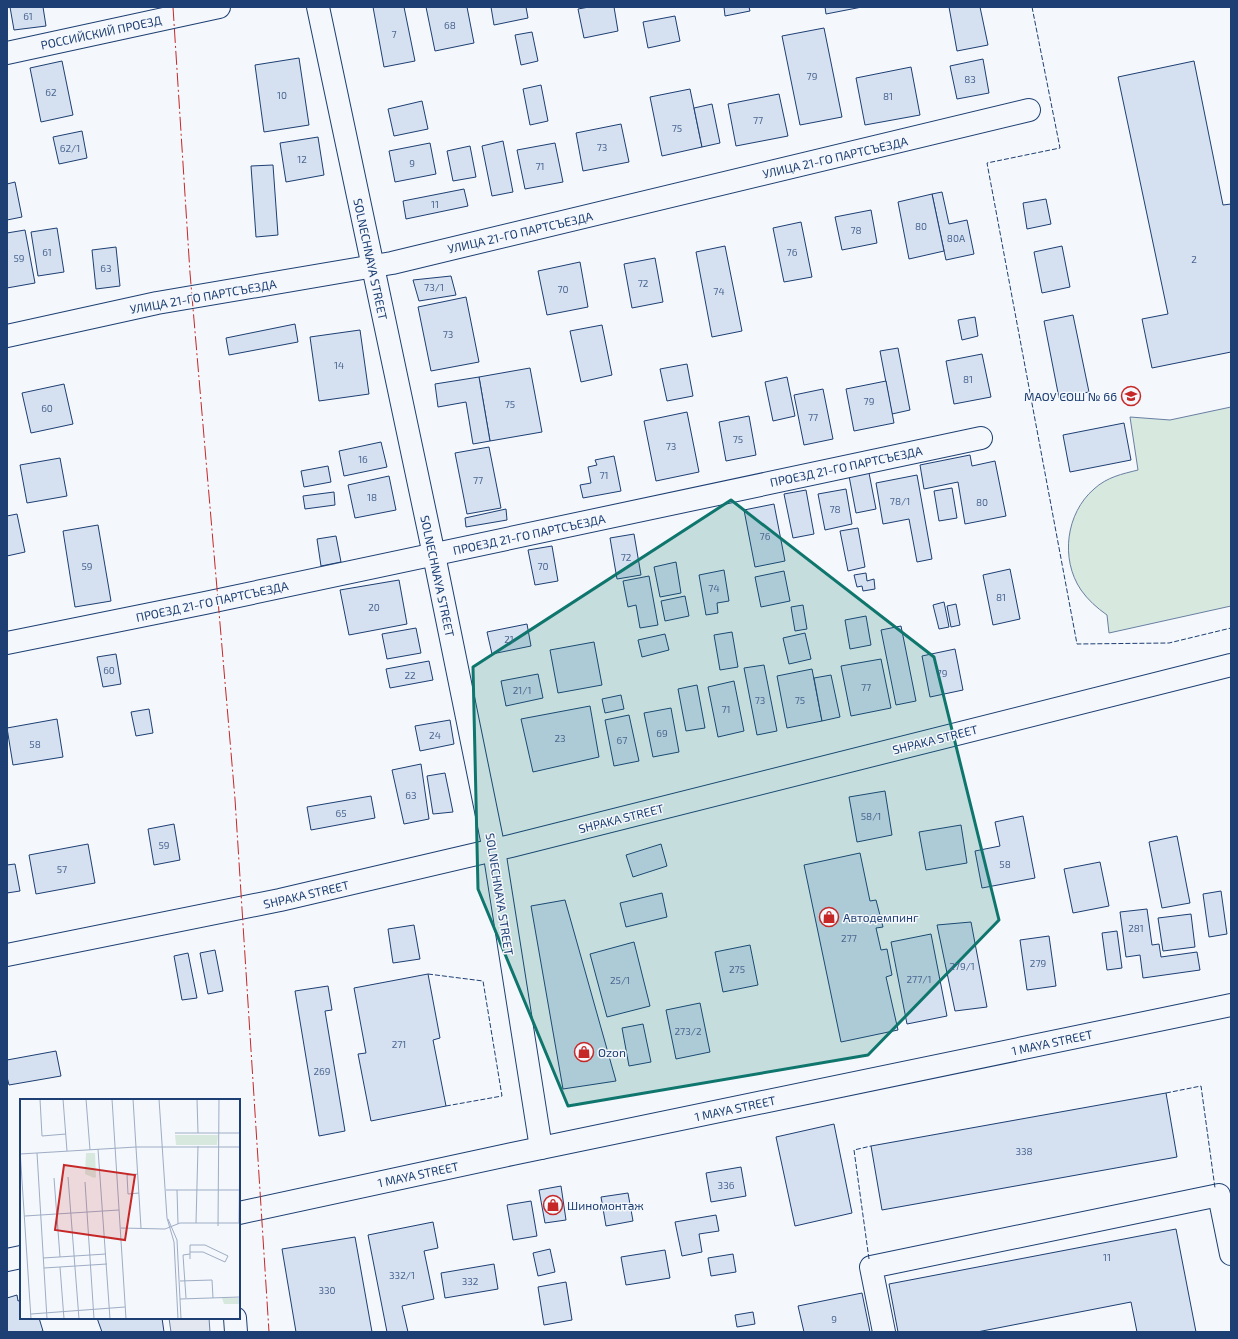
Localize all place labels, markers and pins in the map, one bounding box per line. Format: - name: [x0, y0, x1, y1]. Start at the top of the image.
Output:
- school or university icon: МАОУ СОШ № 66: [1120, 385, 1142, 407]
- place label: МАОУ СОШ № 66: [1024, 389, 1117, 403]
- shop icon: Автодемпинг: [818, 906, 840, 928]
- place label: Автодемпинг: [843, 910, 919, 924]
- shop icon: Ozon: [573, 1041, 595, 1063]
- place label: Ozon: [598, 1045, 626, 1059]
- shop icon: Шиномонтаж: [542, 1194, 564, 1216]
- place label: Шиномонтаж: [567, 1198, 644, 1212]

